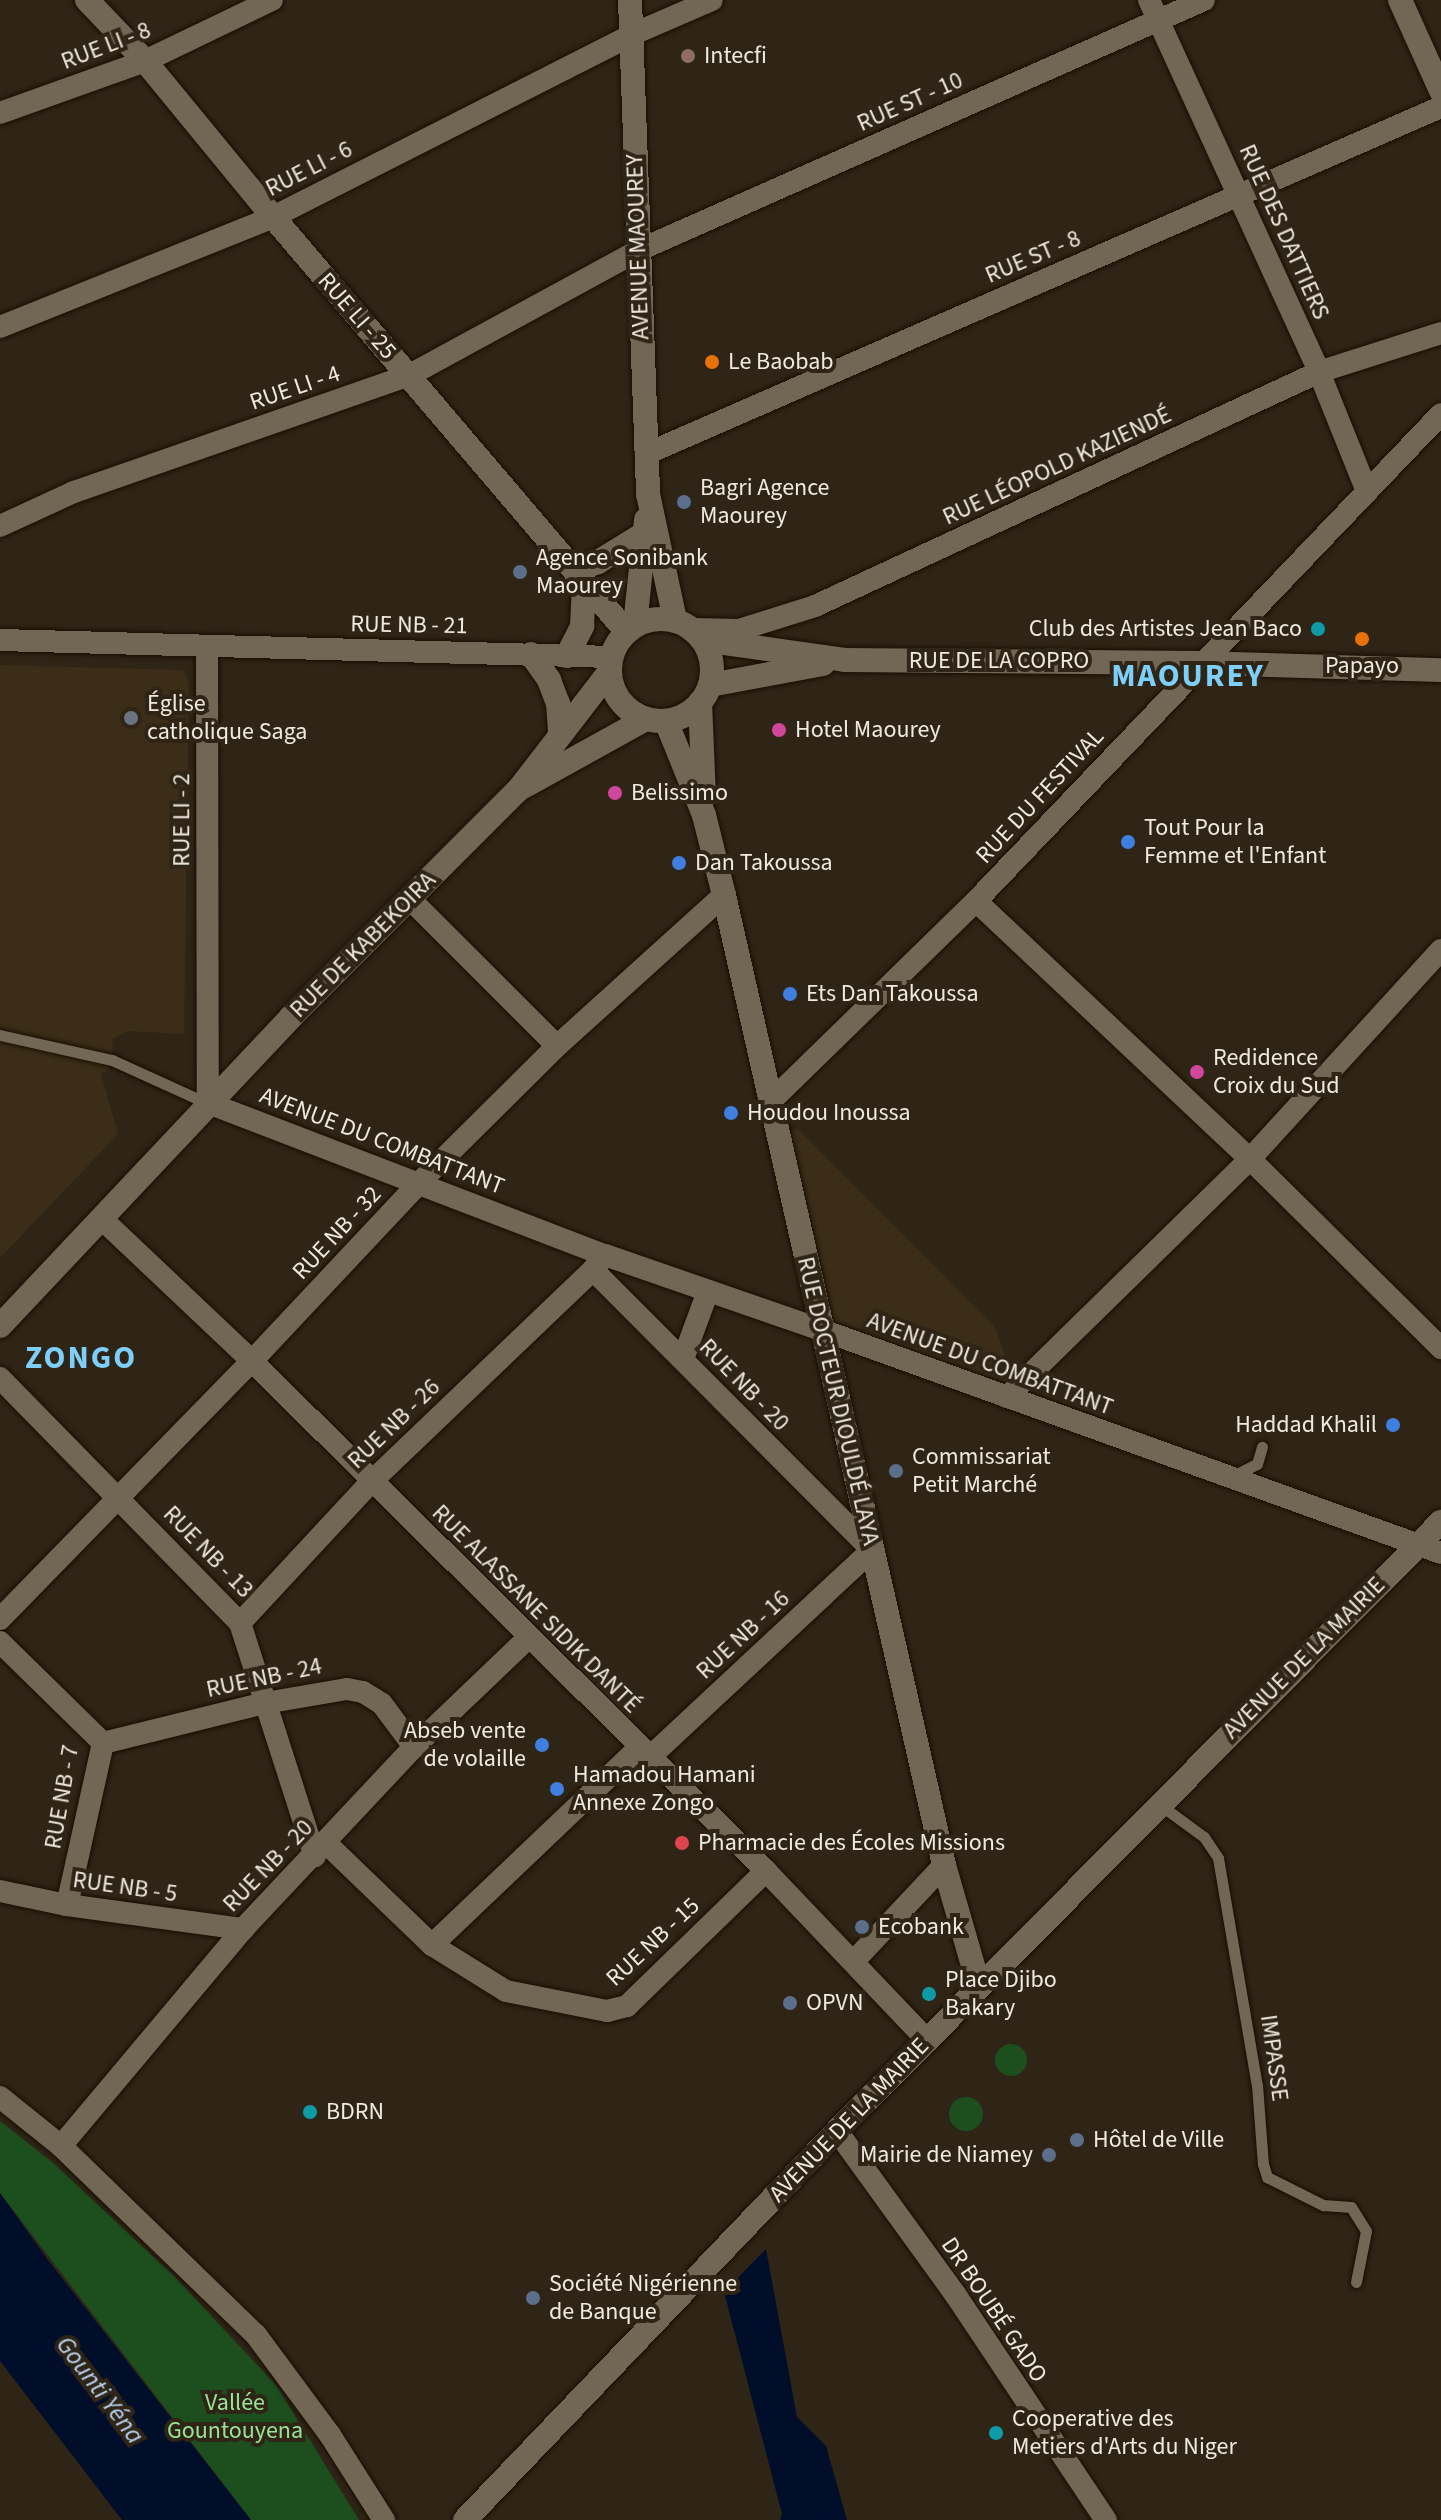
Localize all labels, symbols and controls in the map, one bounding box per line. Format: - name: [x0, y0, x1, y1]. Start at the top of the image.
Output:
- street label: RUE LI - 8: [57, 16, 155, 76]
- place label: Intecfi: [704, 42, 767, 70]
- marker: Intecfi: [679, 47, 697, 65]
- street label: RUE ST - 10: [853, 66, 967, 138]
- street label: RUE LI - 6: [261, 135, 357, 203]
- street label: RUE DES DATTIERS: [1232, 140, 1336, 324]
- street label: AVENUE MAOUREY: [620, 154, 656, 340]
- street label: RUE ST - 8: [981, 224, 1085, 290]
- street label: RUE LI - 25: [312, 267, 402, 365]
- place label: Le Baobab: [728, 348, 834, 376]
- marker: Le Baobab: [703, 353, 721, 371]
- street label: RUE LI - 4: [246, 359, 344, 417]
- street label: RUE LÉOPOLD KAZIENDÉ: [938, 400, 1176, 532]
- place label: Bagri Agence Maourey: [700, 474, 830, 530]
- marker: Bagri Agence Maourey: [675, 493, 693, 511]
- place label: Agence Sonibank Maourey: [536, 544, 708, 600]
- marker: Agence Sonibank Maourey: [511, 563, 529, 581]
- street label: RUE NB - 21: [350, 610, 468, 640]
- place label: Club des Artistes Jean Baco: [1029, 615, 1302, 643]
- marker: Club des Artistes Jean Baco: [1309, 620, 1327, 638]
- marker: Papayo: [1353, 630, 1371, 648]
- street label: RUE DE LA COPRO: [909, 647, 1089, 675]
- place label: Papayo: [1325, 652, 1399, 680]
- district label: MAOUREY: [1111, 657, 1265, 695]
- place label: Église catholique Saga: [147, 690, 307, 746]
- marker: Église catholique Saga: [122, 709, 140, 727]
- place label: Hotel Maourey: [795, 716, 941, 744]
- marker: Hotel Maourey: [770, 721, 788, 739]
- street label: RUE DU FESTIVAL: [970, 722, 1110, 870]
- street label: RUE LI - 2: [168, 773, 196, 867]
- place label: Belissimo: [631, 779, 728, 807]
- marker: Belissimo: [606, 784, 624, 802]
- place label: Tout Pour la Femme et l'Enfant: [1144, 814, 1326, 870]
- marker: Tout Pour la Femme et l'Enfant: [1119, 833, 1137, 851]
- place label: Dan Takoussa: [695, 849, 833, 877]
- marker: Dan Takoussa: [670, 854, 688, 872]
- street label: RUE DE KABEKOIRA: [284, 866, 442, 1024]
- place label: Ets Dan Takoussa: [806, 980, 979, 1008]
- marker: Ets Dan Takoussa: [781, 985, 799, 1003]
- place label: Redidence Croix du Sud: [1213, 1044, 1340, 1100]
- marker: Redidence Croix du Sud: [1188, 1063, 1206, 1081]
- street label: AVENUE DU COMBATTANT: [256, 1081, 508, 1201]
- place label: Houdou Inoussa: [747, 1099, 911, 1127]
- marker: Houdou Inoussa: [722, 1104, 740, 1122]
- street label: RUE NB - 32: [287, 1180, 387, 1286]
- street label: RUE DOCTEUR DIOULDÉ LAYA: [791, 1254, 885, 1548]
- street label: AVENUE DU COMBATTANT: [863, 1306, 1117, 1422]
- street label: RUE NB - 20: [693, 1333, 795, 1437]
- district label: ZONGO: [25, 1339, 137, 1377]
- street label: RUE NB - 26: [342, 1373, 446, 1475]
- place label: Haddad Khalil: [1235, 1411, 1377, 1439]
- marker: Haddad Khalil: [1384, 1416, 1402, 1434]
- place label: Commissariat Petit Marché: [912, 1443, 1051, 1499]
- marker: Commissariat Petit Marché: [887, 1462, 905, 1480]
- street label: RUE ALASSANE SIDIK DANTÉ: [426, 1499, 646, 1719]
- street label: RUE NB - 13: [157, 1500, 259, 1604]
- street label: AVENUE DE LA MAIRIE: [1217, 1571, 1391, 1745]
- street label: RUE NB - 16: [690, 1585, 796, 1685]
- street label: RUE NB - 24: [204, 1652, 324, 1704]
- place label: Abseb vente de volaille: [404, 1717, 526, 1773]
- marker: Abseb vente de volaille: [533, 1736, 551, 1754]
- street label: RUE NB - 7: [39, 1743, 85, 1851]
- place label: Hamadou Hamani Annexe Zongo: [573, 1761, 756, 1817]
- marker: Hamadou Hamani Annexe Zongo: [548, 1780, 566, 1798]
- street label: RUE NB - 20: [217, 1814, 319, 1918]
- place label: Pharmacie des Écoles Missions: [698, 1829, 1005, 1857]
- marker: Pharmacie des Écoles Missions: [673, 1834, 691, 1852]
- street label: RUE NB - 5: [71, 1865, 179, 1909]
- street label: RUE NB - 15: [600, 1892, 706, 1992]
- place label: Ecobank: [878, 1913, 964, 1941]
- marker: Ecobank: [853, 1918, 871, 1936]
- place label: Place Djibo Bakary: [945, 1966, 1057, 2022]
- marker: Place Djibo Bakary: [920, 1985, 938, 2003]
- place label: OPVN: [806, 1989, 863, 2017]
- marker: OPVN: [781, 1994, 799, 2012]
- street label: IMPASSE: [1254, 2013, 1294, 2103]
- street label: AVENUE DE LA MAIRIE: [763, 2032, 935, 2208]
- place label: BDRN: [326, 2098, 384, 2126]
- marker: BDRN: [301, 2103, 319, 2121]
- place label: Hôtel de Ville: [1093, 2126, 1224, 2154]
- marker: Hôtel de Ville: [1068, 2131, 1086, 2149]
- place label: Mairie de Niamey: [860, 2141, 1033, 2169]
- marker: Mairie de Niamey: [1040, 2146, 1058, 2164]
- street label: DR BOUBÉ GADO: [935, 2232, 1053, 2388]
- place label: Société Nigérienne de Banque: [549, 2270, 737, 2326]
- marker: Société Nigérienne de Banque: [524, 2289, 542, 2307]
- water label: Gounti Yéna: [49, 2330, 151, 2450]
- park label: Vallée Gountouyena: [167, 2389, 303, 2445]
- place label: Cooperative des Metiers d'Arts du Niger: [1012, 2405, 1237, 2461]
- marker: Cooperative des Metiers d'Arts du Niger: [987, 2424, 1005, 2442]

